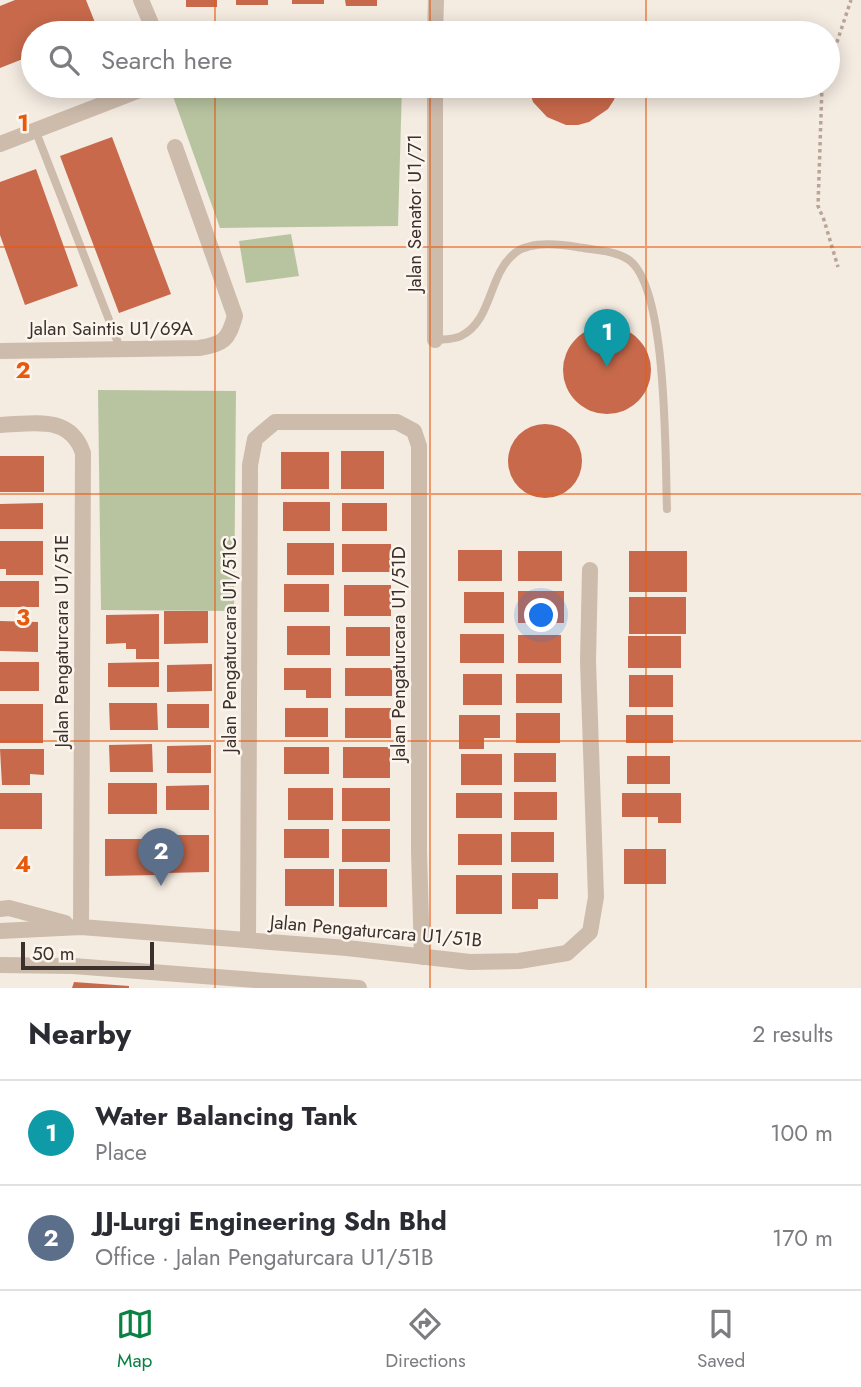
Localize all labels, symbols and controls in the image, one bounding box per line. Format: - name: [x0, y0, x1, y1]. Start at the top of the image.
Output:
- search box: [21, 21, 840, 98]
- icon: search: [45, 41, 83, 79]
- text: Search here: [101, 41, 233, 79]
- text: 1: [17, 106, 29, 140]
- street label: Jalan Senator U1/71: [401, 134, 428, 295]
- pin: 1: [584, 309, 630, 367]
- street label: Jalan Saintis U1/69A: [26, 315, 193, 342]
- text: 2: [15, 353, 31, 387]
- street label: Jalan Pengaturcara U1/51E: [48, 535, 75, 750]
- street label: Jalan Pengaturcara U1/51C: [216, 537, 243, 756]
- street label: Jalan Pengaturcara U1/51D: [385, 546, 412, 765]
- your location: [524, 598, 558, 632]
- text: 3: [16, 600, 30, 634]
- pin: 2: [138, 828, 184, 886]
- text: 4: [15, 847, 31, 881]
- street label: Jalan Pengaturcara U1/51B: [266, 908, 483, 954]
- scale bar: [21, 939, 154, 971]
- text: 50 m: [32, 940, 75, 967]
- text: Nearby: [28, 1012, 131, 1055]
- text: 2 results: [752, 1017, 833, 1051]
- text: Water Balancing Tank: [95, 1097, 358, 1135]
- text: 1: [45, 1116, 57, 1150]
- text: 100 m: [770, 1116, 833, 1150]
- text: Place: [95, 1135, 147, 1169]
- text: JJ-Lurgi Engineering Sdn Bhd: [95, 1202, 447, 1240]
- text: 2: [43, 1221, 59, 1255]
- text: 170 m: [772, 1221, 833, 1255]
- text: Office · Jalan Pengaturcara U1/51B: [95, 1240, 434, 1274]
- tab: Map: [116, 1305, 154, 1374]
- tab: Directions: [385, 1305, 466, 1374]
- tab: Saved: [697, 1305, 745, 1374]

